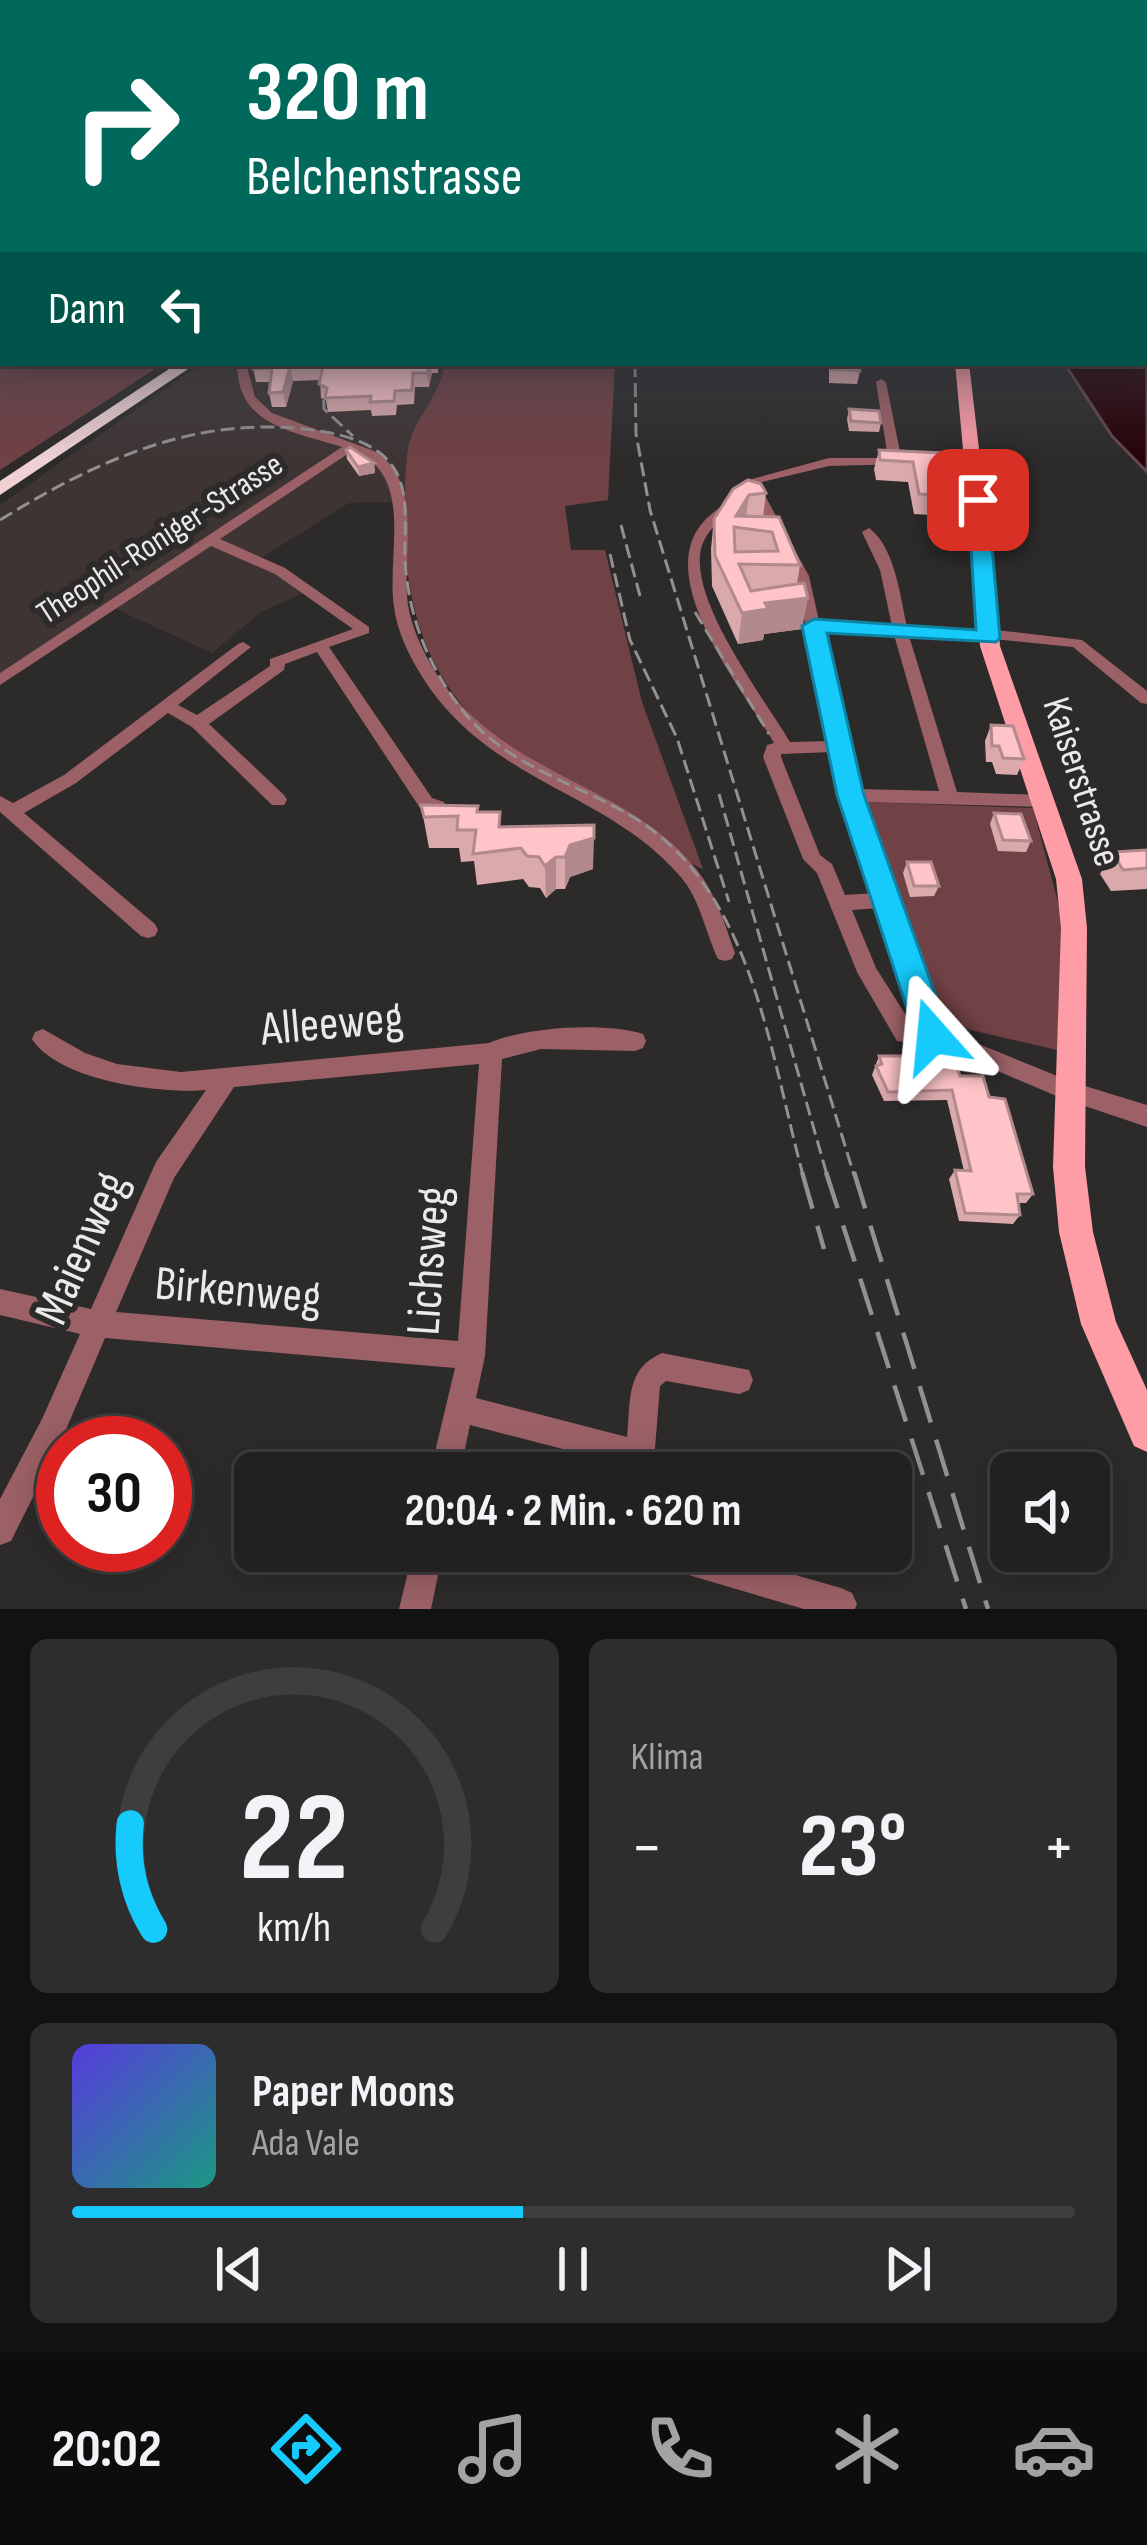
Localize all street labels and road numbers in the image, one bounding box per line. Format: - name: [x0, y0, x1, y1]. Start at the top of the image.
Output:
- street label: Theophil-Roniger-Strasse: [30, 445, 290, 633]
- street label: Kaiserstrasse: [1032, 692, 1130, 872]
- street label: Alleeweg: [257, 989, 406, 1059]
- street label: Maienweg: [23, 1163, 141, 1333]
- street label: Lichsweg: [395, 1185, 463, 1337]
- street label: Birkenweg: [152, 1255, 324, 1327]

